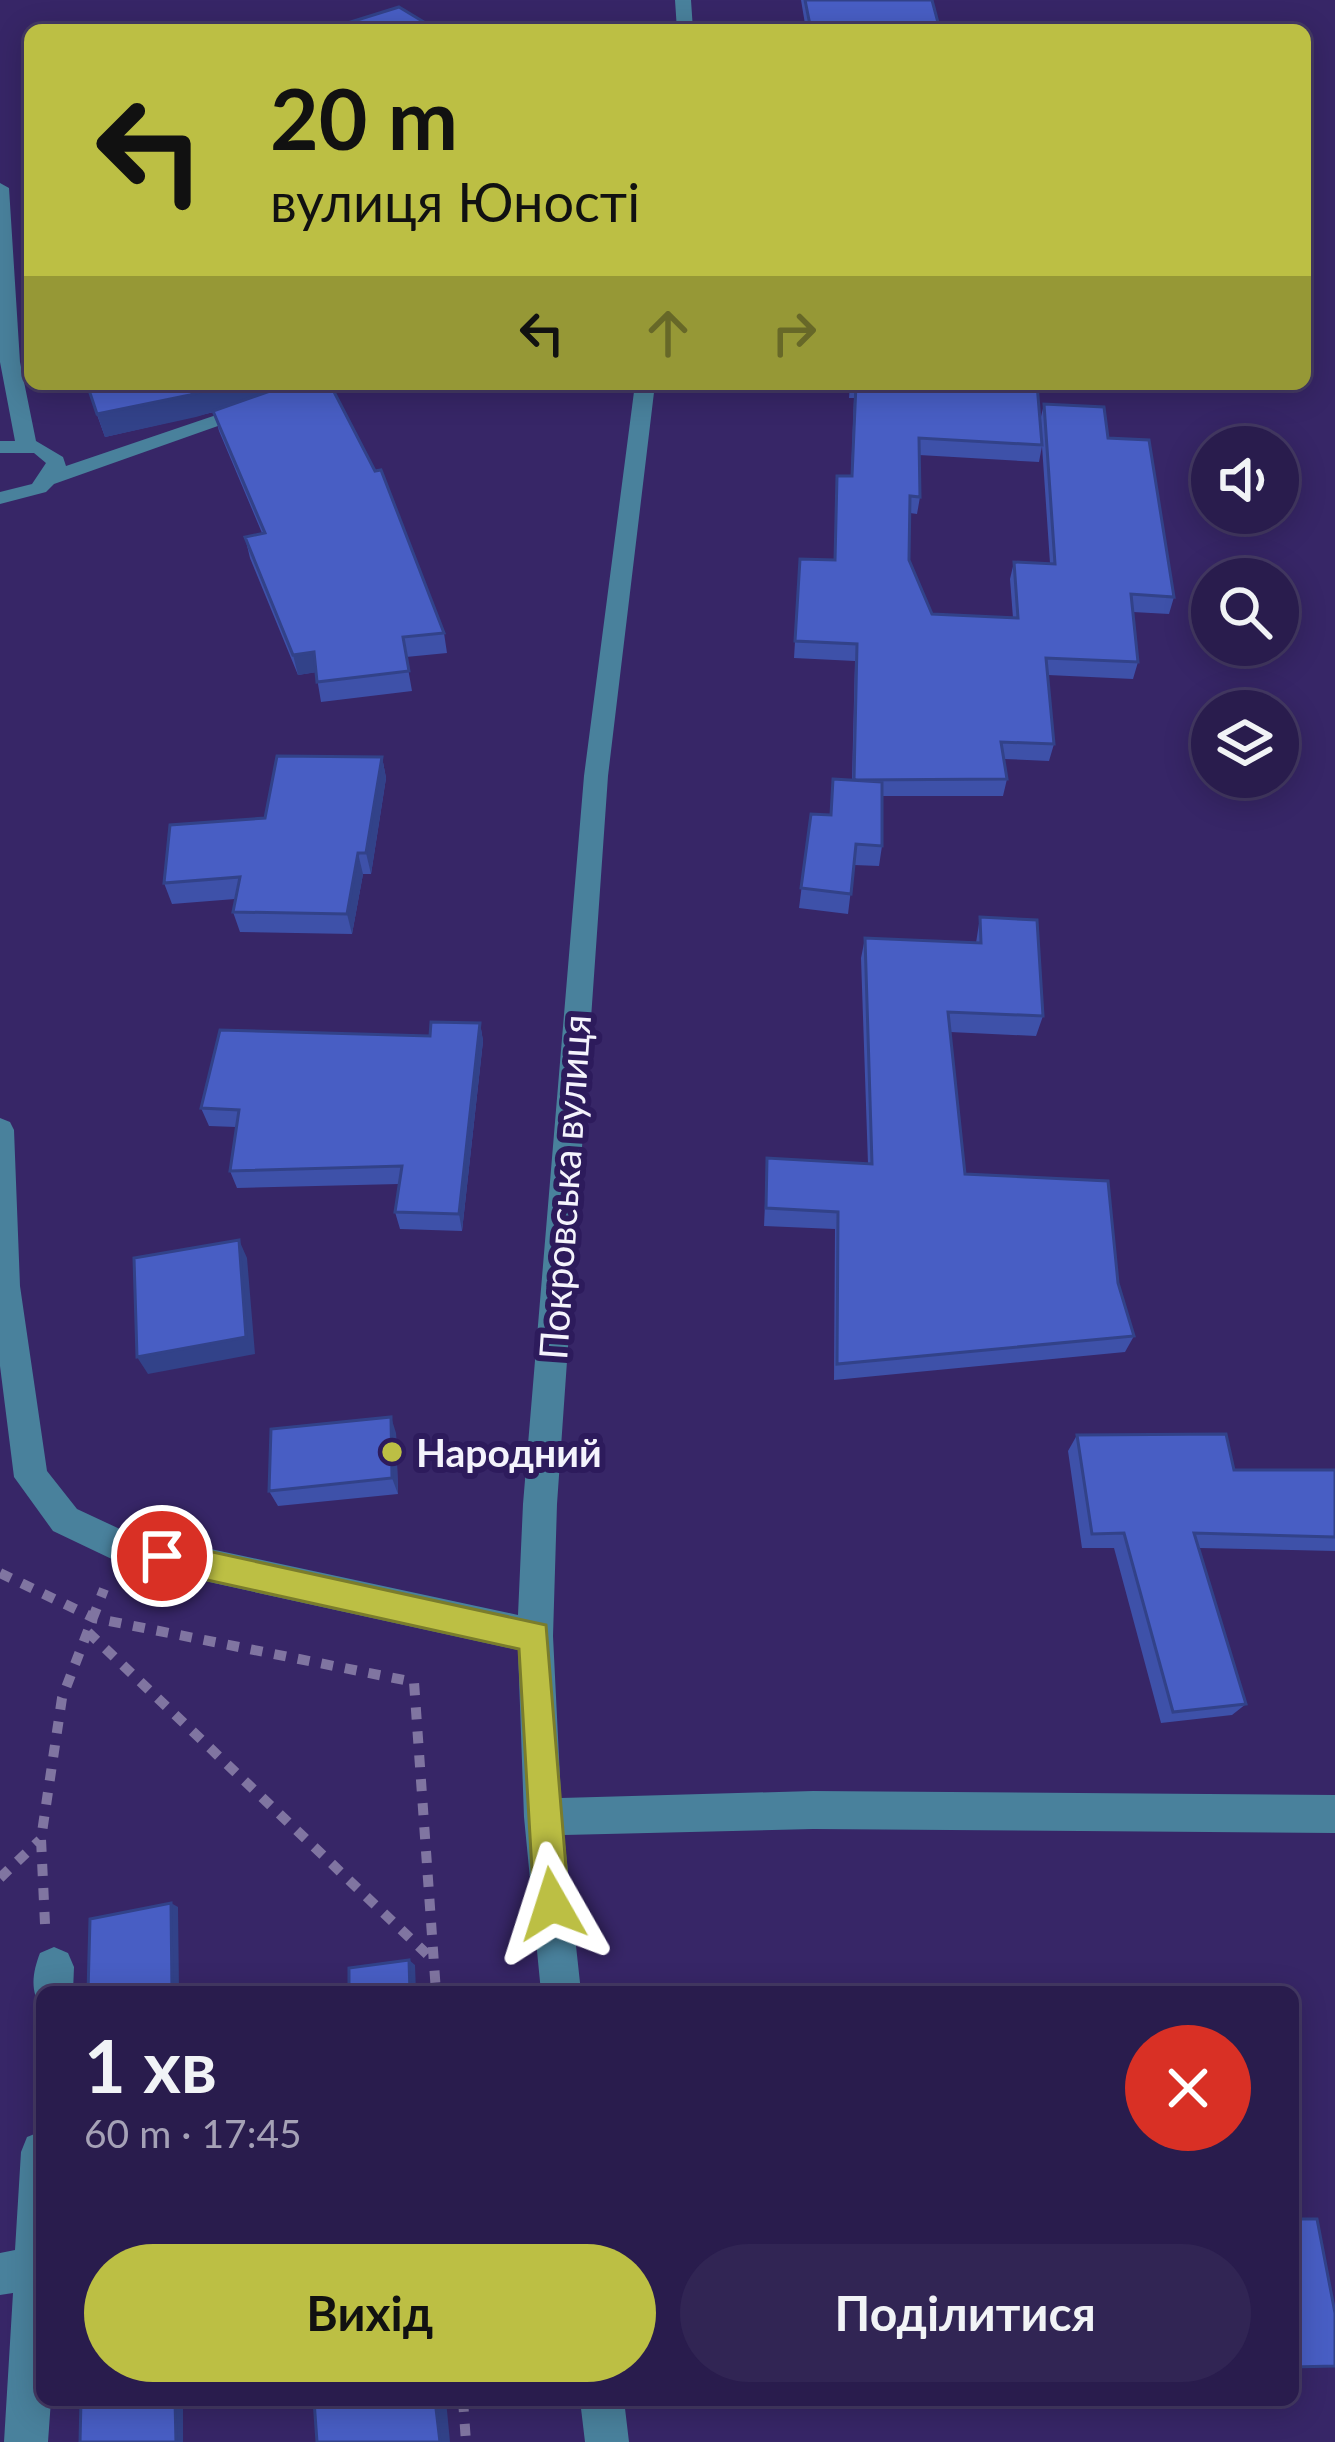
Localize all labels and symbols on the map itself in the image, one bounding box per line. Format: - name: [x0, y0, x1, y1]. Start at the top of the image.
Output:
- street label: Покровська вулиця: [529, 1013, 599, 1361]
- place label: Народний: [416, 1429, 602, 1475]
- marker: Народний: [379, 1439, 405, 1465]
- pin: [111, 1505, 213, 1607]
- position arrow: [489, 1841, 615, 1967]

